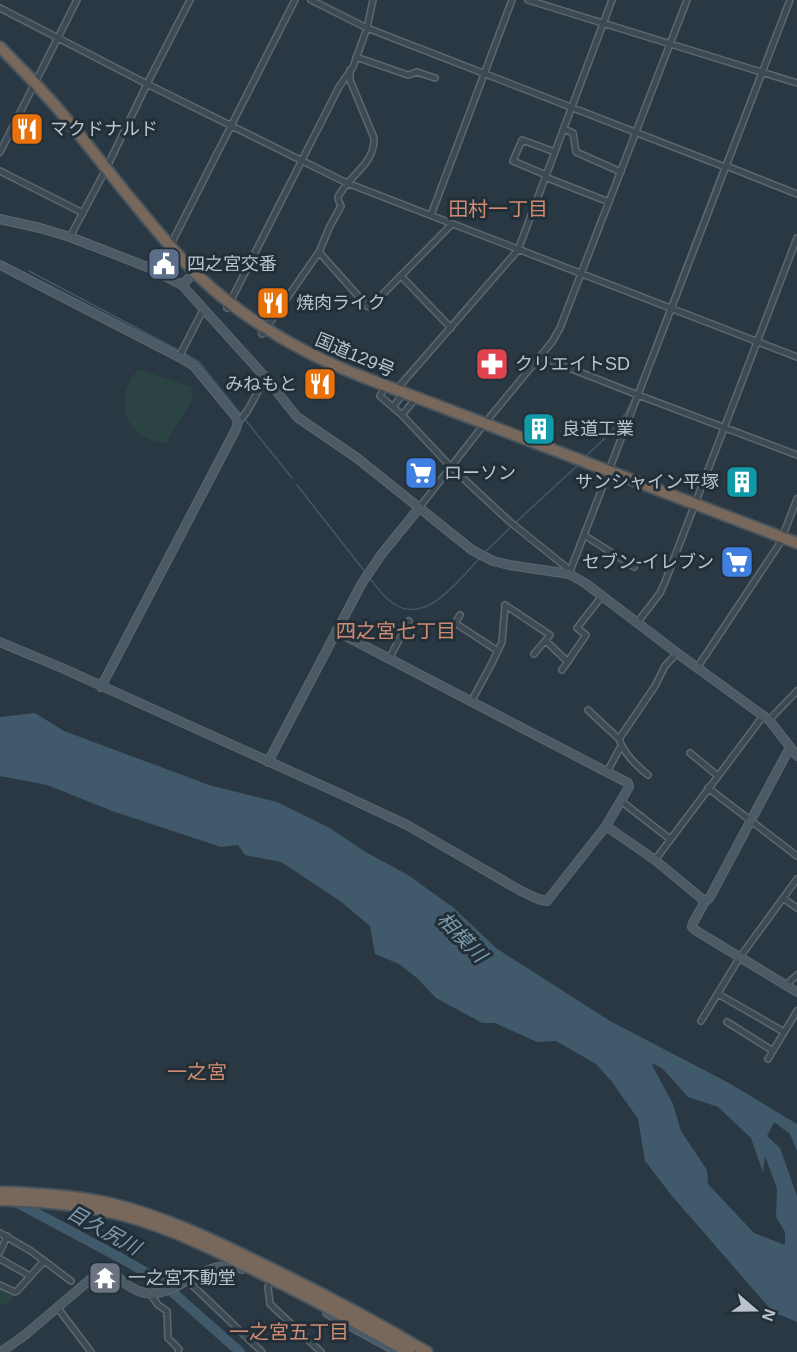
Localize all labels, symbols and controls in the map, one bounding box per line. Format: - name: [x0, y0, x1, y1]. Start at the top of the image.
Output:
- restaurant icon: マクドナルド: [9, 111, 45, 147]
- place label: マクドナルド: [50, 119, 158, 139]
- district label: 田村一丁目: [448, 198, 548, 220]
- public building icon: 四之宮交番: [146, 246, 182, 282]
- place label: 四之宮交番: [187, 254, 277, 274]
- restaurant icon: 焼肉ライク: [255, 285, 291, 321]
- place label: 焼肉ライク: [296, 293, 386, 313]
- street label: 国道129号: [312, 329, 398, 381]
- pharmacy icon: クリエイトSD: [474, 346, 510, 382]
- place label: クリエイトSD: [515, 354, 630, 374]
- restaurant icon: みねもと: [302, 366, 338, 402]
- place label: みねもと: [225, 374, 297, 394]
- building icon: 良道工業: [521, 411, 557, 447]
- place label: 良道工業: [562, 419, 634, 439]
- supermarket icon: ローソン: [403, 455, 439, 491]
- place label: ローソン: [444, 463, 516, 483]
- building icon: サンシャイン平塚: [724, 464, 760, 500]
- place label: サンシャイン平塚: [575, 472, 719, 492]
- supermarket icon: セブン-イレブン: [719, 544, 755, 580]
- place label: セブン-イレブン: [582, 552, 714, 572]
- district label: 四之宮七丁目: [336, 620, 456, 642]
- water label: 相模川: [433, 908, 492, 968]
- district label: 一之宮: [167, 1061, 227, 1083]
- water label: 目久尻川: [64, 1201, 146, 1260]
- temple icon: 一之宮不動堂: [87, 1260, 123, 1296]
- place label: 一之宮不動堂: [128, 1268, 236, 1288]
- north arrow: [725, 1280, 785, 1340]
- text: N: [759, 1307, 779, 1323]
- district label: 一之宮五丁目: [229, 1321, 349, 1343]

